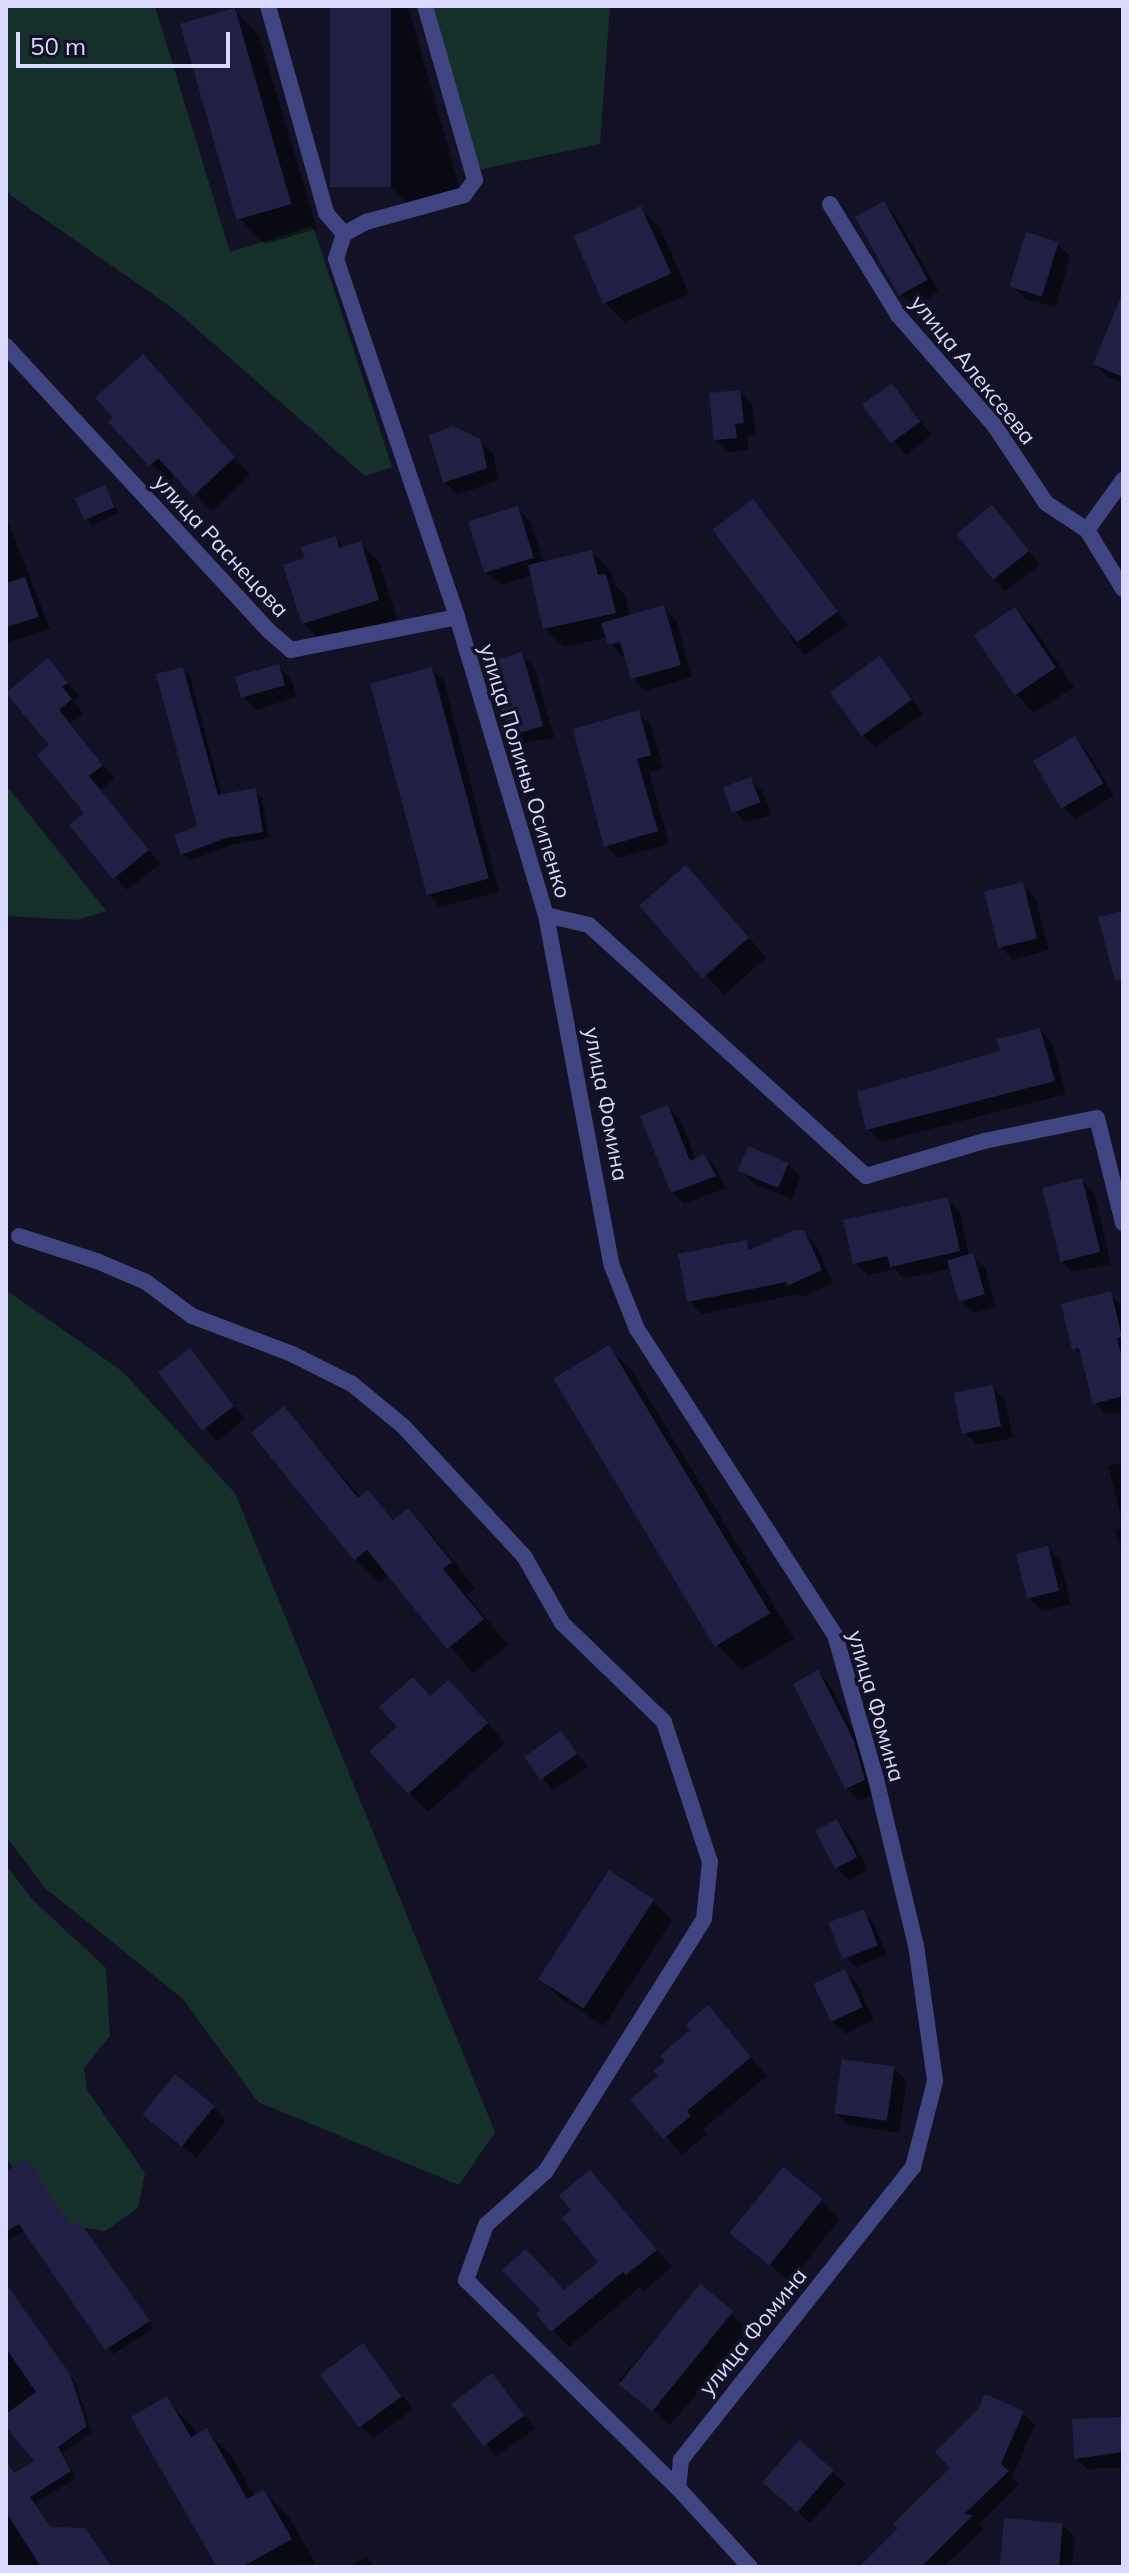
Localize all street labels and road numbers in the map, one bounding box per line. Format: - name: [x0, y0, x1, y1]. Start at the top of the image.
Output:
- street label: улица Алексеева: [905, 290, 1041, 450]
- street label: улица Раснецова: [148, 469, 294, 623]
- street label: улица Полины Осипенко: [474, 641, 576, 901]
- street label: улица Фомина: [578, 1025, 634, 1183]
- street label: улица Фомина: [842, 1627, 910, 1785]
- street label: улица Фомина: [694, 2263, 812, 2401]

